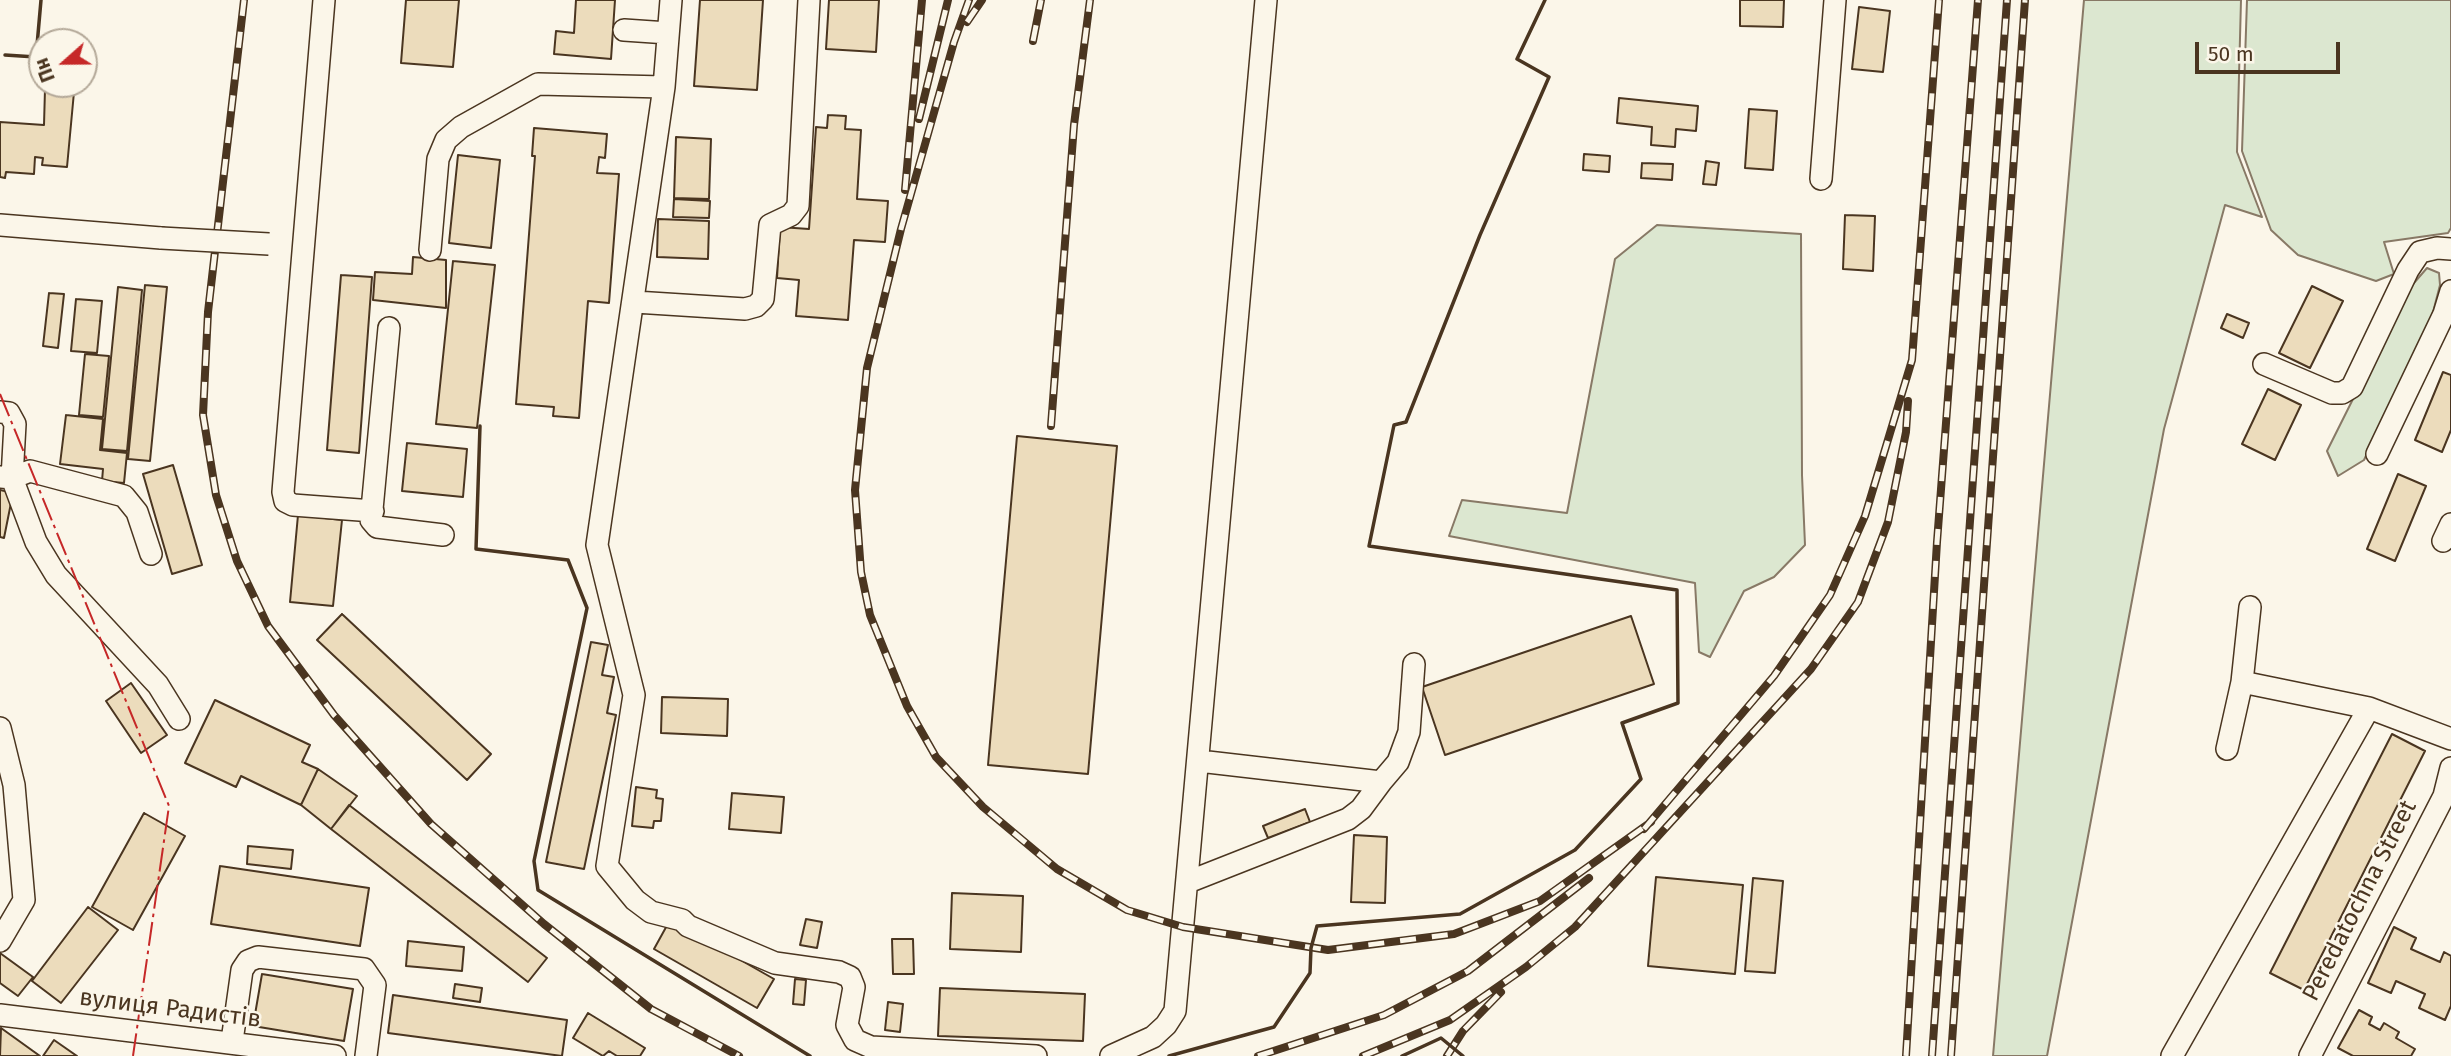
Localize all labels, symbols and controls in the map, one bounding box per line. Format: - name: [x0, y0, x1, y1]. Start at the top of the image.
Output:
- north arrow: [28, 28, 98, 98]
- scale bar: [2199, 28, 2344, 72]
- text: 50 m: [2208, 41, 2254, 67]
- text: Пн: [30, 55, 60, 85]
- street label: Peredatochna Street: [2297, 796, 2423, 1006]
- street label: вулиця Радистів: [78, 984, 262, 1034]

